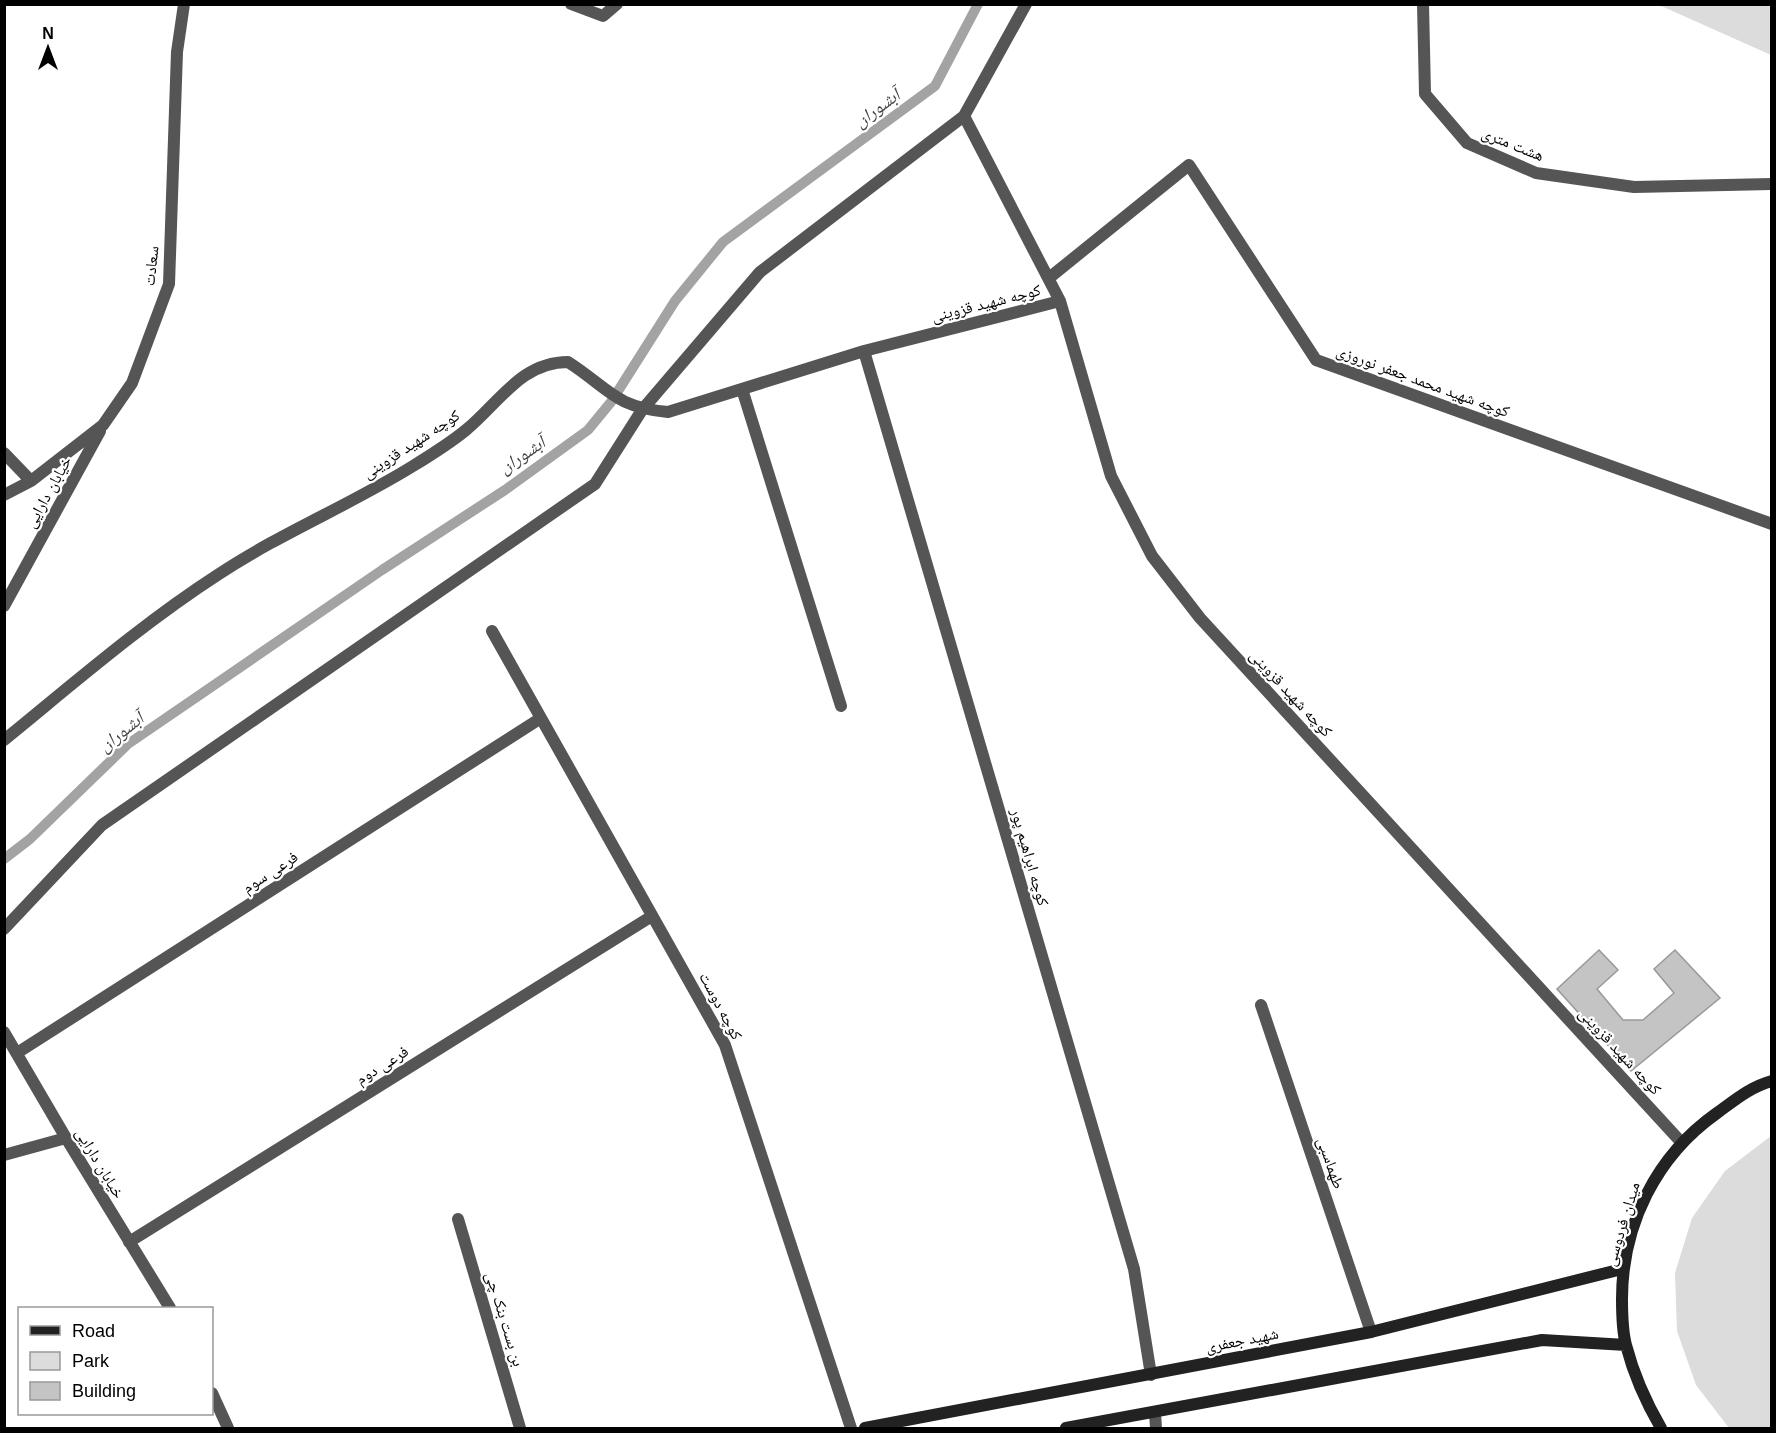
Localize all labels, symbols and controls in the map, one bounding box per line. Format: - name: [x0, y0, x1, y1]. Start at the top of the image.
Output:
- north arrow: [18, 18, 78, 78]
- text: N: [42, 25, 54, 42]
- water label: آبشوران: [850, 82, 908, 132]
- street label: هشت متری: [1479, 124, 1547, 166]
- street label: سعادت: [140, 245, 162, 287]
- street label: کوچه شهید قزوینی: [929, 281, 1043, 327]
- street label: کوچه شهید محمد جعفر نوروزی: [1334, 342, 1512, 422]
- street label: کوچه شهید قزوینی: [359, 406, 464, 483]
- water label: آبشوران: [495, 430, 553, 478]
- street label: خیابان دارایی: [21, 453, 76, 532]
- street label: کوچه شهید قزوینی: [1245, 646, 1336, 741]
- water label: آبشوران: [95, 706, 152, 756]
- street label: کوچه ابراهیم پور: [1006, 805, 1052, 908]
- street label: فرعی سوم: [239, 848, 302, 898]
- street label: کوچه دوست: [695, 969, 746, 1043]
- street label: کوچه شهید قزوینی: [1574, 1004, 1665, 1099]
- street label: فرعی دوم: [353, 1042, 412, 1089]
- street label: خیابان دارایی: [71, 1125, 128, 1202]
- street label: طهماسبی: [1312, 1135, 1348, 1192]
- street label: میدان فردوسی: [1601, 1180, 1645, 1269]
- street label: بن بست بنک چی: [481, 1270, 527, 1369]
- legend: [18, 1307, 213, 1415]
- text: Road: [72, 1321, 115, 1341]
- street label: شهید جعفری: [1204, 1325, 1280, 1357]
- text: Park: [72, 1351, 110, 1371]
- text: Building: [72, 1381, 136, 1401]

